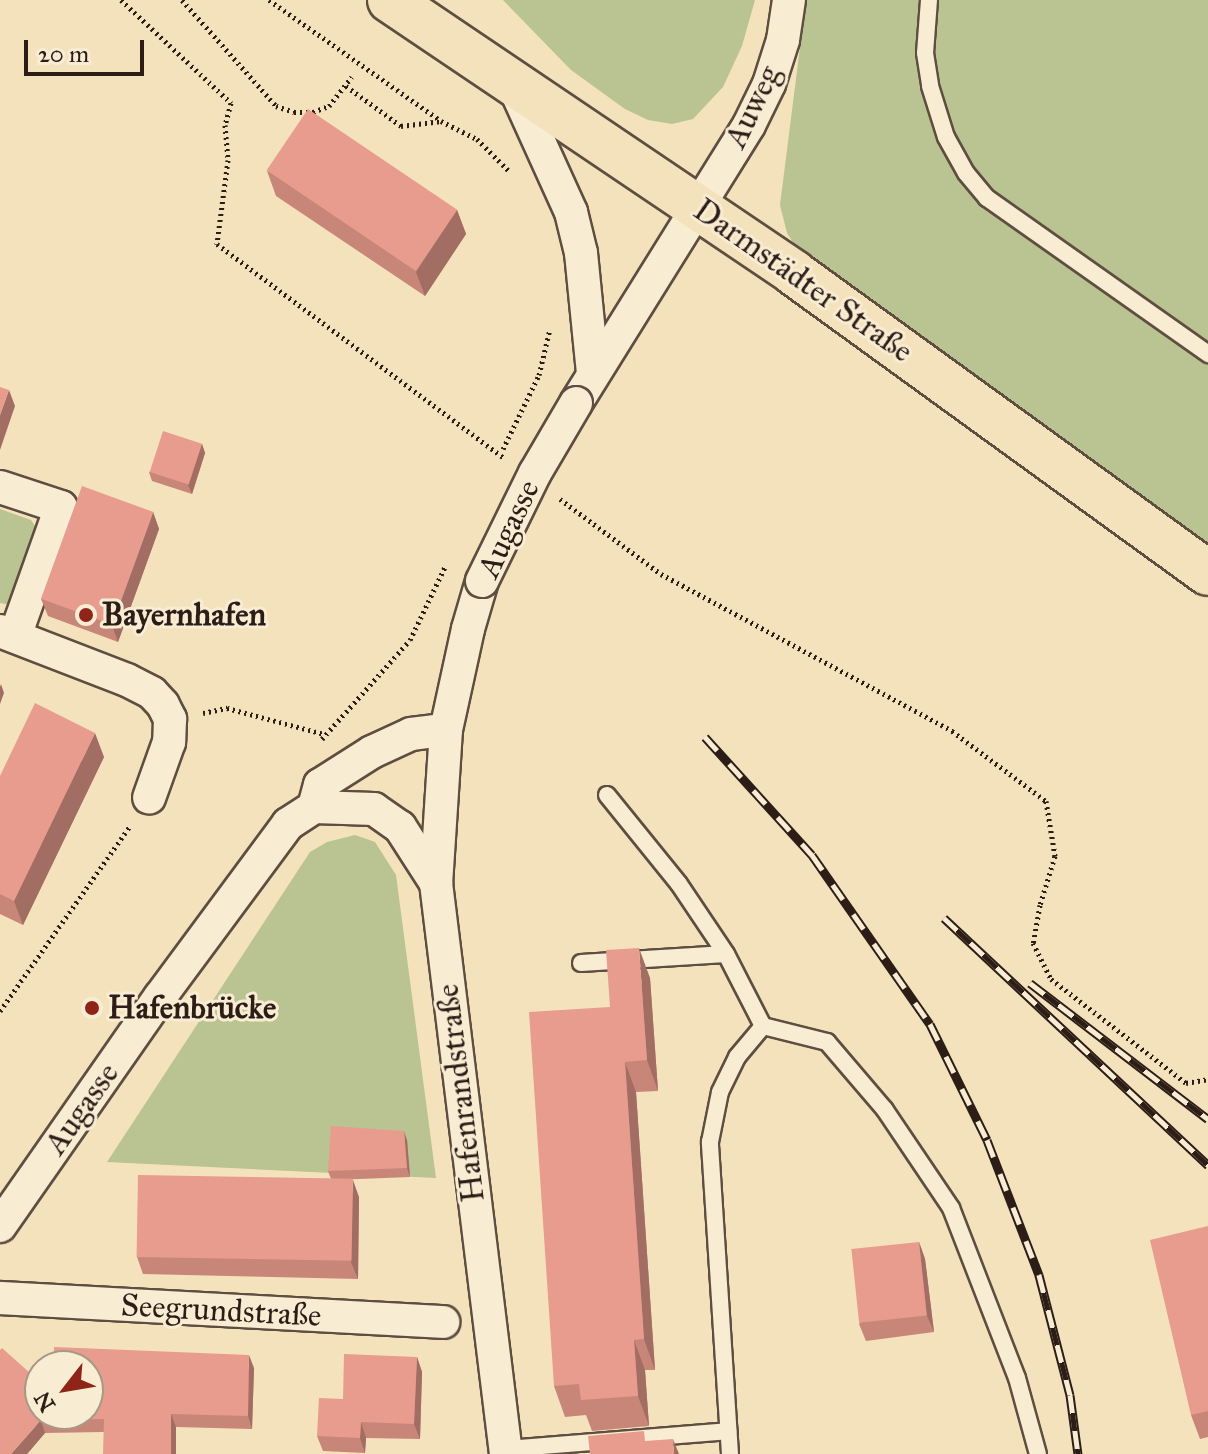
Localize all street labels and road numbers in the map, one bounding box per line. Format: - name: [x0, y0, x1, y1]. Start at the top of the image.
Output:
- street label: Auweg: [717, 59, 789, 155]
- street label: Darmstädter Straße: [686, 191, 920, 371]
- street label: Augasse: [470, 474, 548, 584]
- street label: Hafenrandstraße: [429, 982, 493, 1204]
- street label: Augasse: [37, 1056, 127, 1162]
- street label: Seegrundstraße: [120, 1287, 322, 1335]

